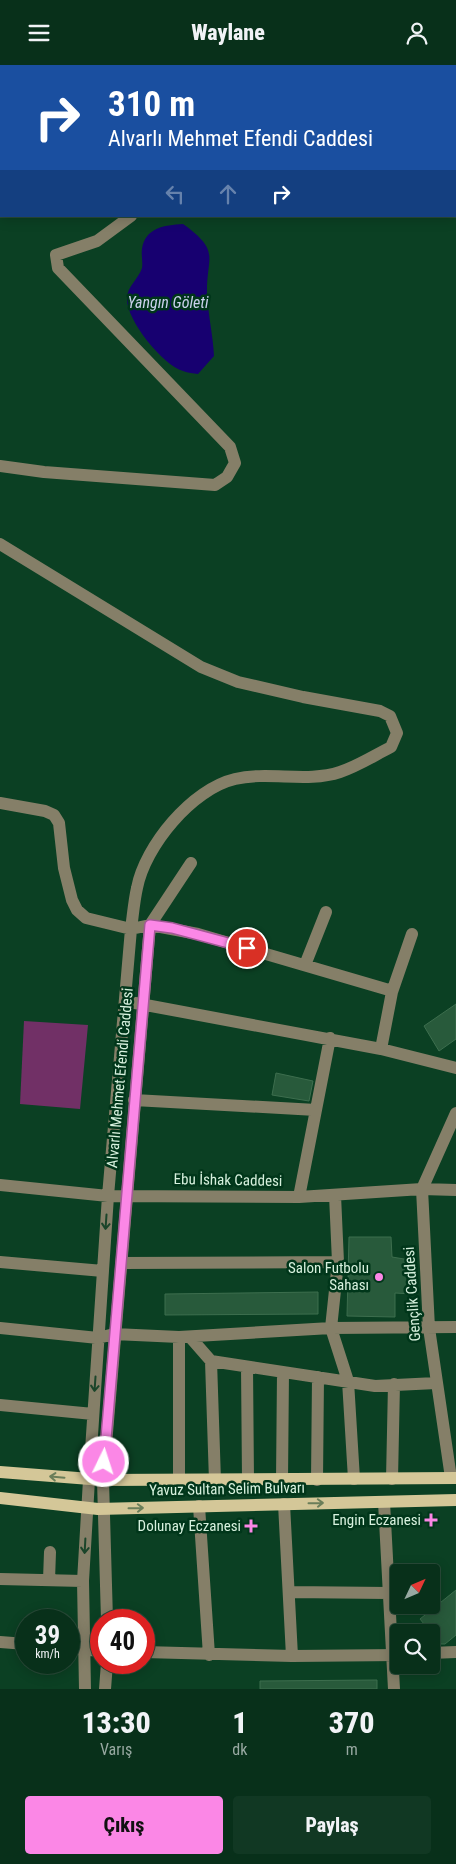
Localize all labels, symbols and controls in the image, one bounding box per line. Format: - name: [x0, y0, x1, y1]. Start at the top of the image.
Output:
- icon: menu: [25, 19, 53, 47]
- icon: person: [403, 19, 431, 47]
- text: Waylane: [191, 20, 265, 45]
- text: 310 m: [108, 84, 195, 125]
- icon: right: [25, 85, 90, 150]
- text: Alvarlı Mehmet Efendi Caddesi: [108, 126, 373, 151]
- icon: left: [161, 180, 189, 208]
- icon: ahead: [214, 180, 242, 208]
- icon: right: [267, 180, 295, 208]
- water label: Yangın Göleti: [128, 293, 209, 312]
- pin: [226, 927, 268, 969]
- icon: arrive: [233, 934, 261, 962]
- street label: Alvarlı Mehmet Efendi Caddesi: [103, 987, 137, 1169]
- street label: Ebu İshak Caddesi: [174, 1170, 282, 1190]
- one-way arrow: [102, 1213, 111, 1229]
- street label: Gençlik Caddesi: [400, 1246, 424, 1342]
- place label: Salon Futbolu Sahası: [288, 1259, 369, 1294]
- marker: Salon Futbolu Sahası: [373, 1271, 385, 1283]
- one-way arrow: [91, 1375, 100, 1391]
- position arrow: [77, 1435, 129, 1487]
- one-way arrow: [50, 1472, 66, 1482]
- street label: Yavuz Sultan Selim Bulvarı: [149, 1479, 305, 1499]
- one-way arrow: [307, 1499, 323, 1508]
- one-way arrow: [127, 1503, 143, 1513]
- place label: Engin Eczanesi: [332, 1511, 421, 1529]
- marker: Engin Eczanesi: [425, 1514, 437, 1526]
- place label: Dolunay Eczanesi: [138, 1517, 241, 1535]
- marker: Dolunay Eczanesi: [245, 1520, 257, 1532]
- one-way arrow: [80, 1538, 90, 1554]
- north arrow: [390, 1564, 440, 1614]
- map controls: [390, 1564, 440, 1674]
- speed limit sign: 40: [90, 1609, 155, 1674]
- text: 39: [35, 1621, 60, 1650]
- button: search: [390, 1624, 440, 1674]
- text: km/h: [35, 1647, 60, 1661]
- text: 13:30: [81, 1705, 151, 1740]
- text: 1: [232, 1705, 247, 1740]
- text: 370: [329, 1705, 375, 1740]
- text: Varış: [100, 1740, 132, 1759]
- text: dk: [232, 1740, 247, 1759]
- text: m: [346, 1740, 358, 1759]
- button: Çıkış: [25, 1796, 223, 1854]
- button: Paylaş: [233, 1796, 431, 1854]

